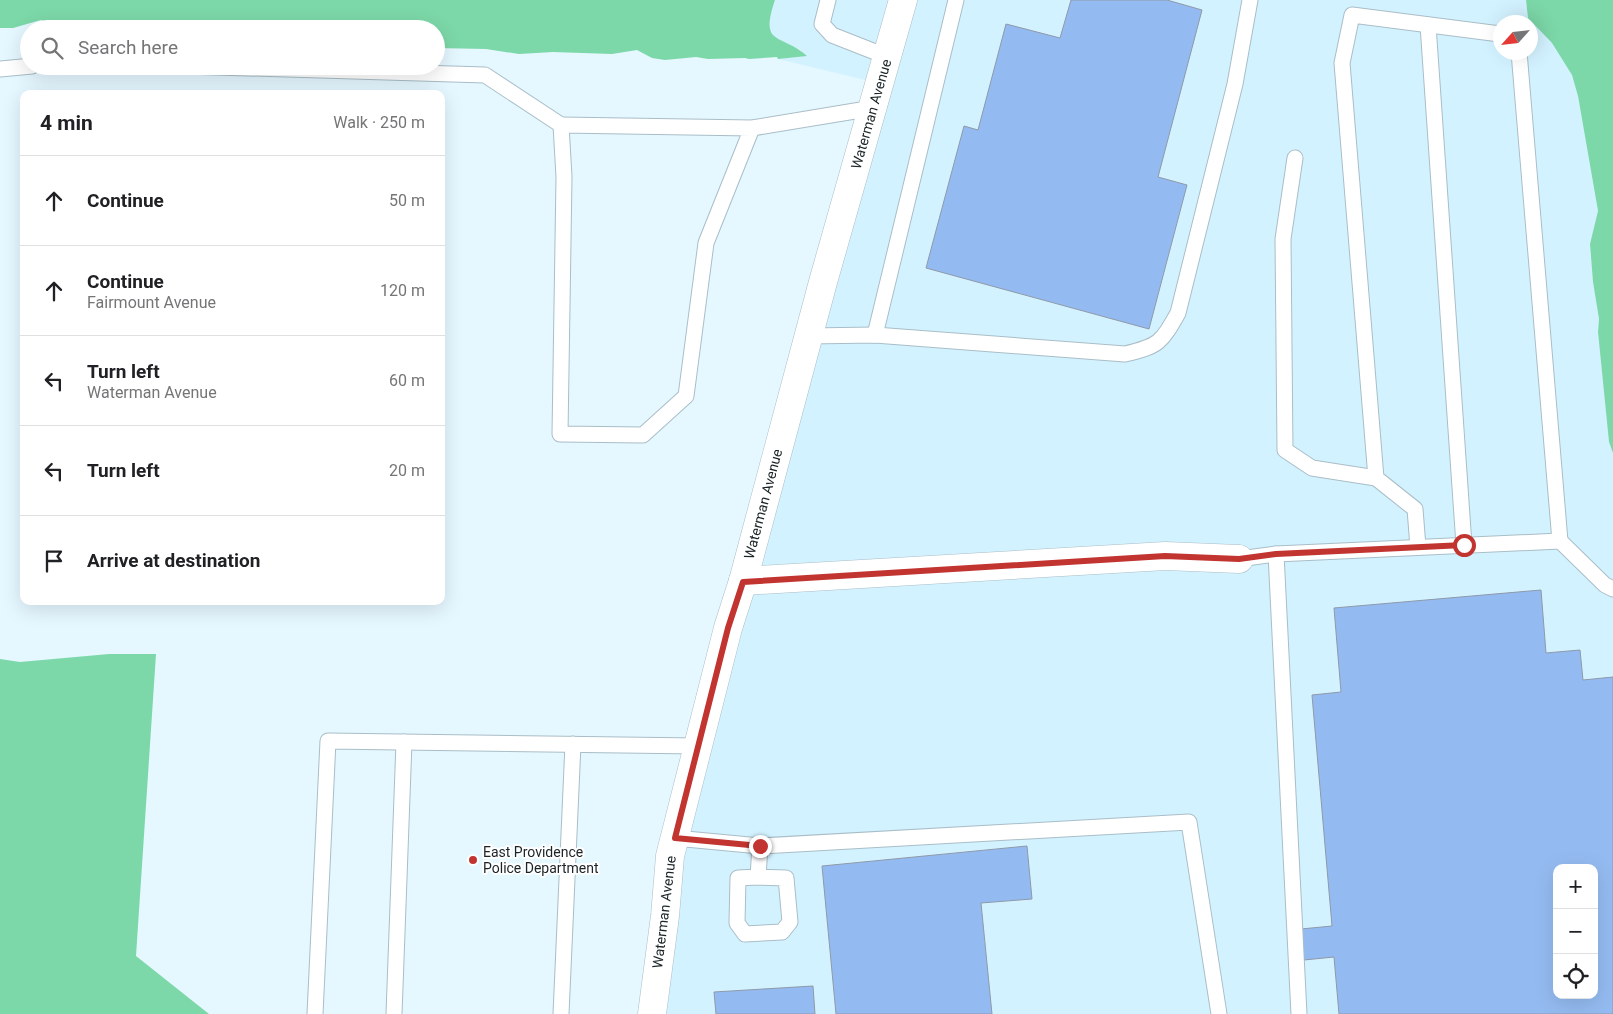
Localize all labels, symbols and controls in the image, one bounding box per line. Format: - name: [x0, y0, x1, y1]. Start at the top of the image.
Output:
- north arrow: [1493, 15, 1538, 60]
- search box: [20, 20, 445, 75]
- icon: search: [38, 34, 66, 62]
- text: Search here: [78, 36, 178, 59]
- street label: Waterman Avenue: [848, 57, 894, 171]
- text: 4 min: [40, 111, 93, 135]
- text: Walk · 250 m: [333, 113, 425, 132]
- icon: ahead: [40, 187, 68, 215]
- text: Continue: [87, 189, 164, 212]
- text: 50 m: [389, 191, 425, 210]
- text: Continue: [87, 270, 164, 293]
- icon: ahead: [40, 277, 68, 305]
- text: 120 m: [380, 281, 425, 300]
- text: Fairmount Avenue: [87, 293, 216, 312]
- text: Turn left: [87, 360, 160, 383]
- icon: left: [40, 367, 68, 395]
- text: 60 m: [389, 371, 425, 390]
- text: Waterman Avenue: [87, 383, 217, 402]
- street label: Waterman Avenue: [741, 447, 785, 561]
- icon: left: [40, 457, 68, 485]
- text: Turn left: [87, 459, 160, 482]
- text: 20 m: [389, 461, 425, 480]
- route start: [1453, 534, 1476, 557]
- icon: arrive: [40, 547, 68, 575]
- text: Arrive at destination: [87, 549, 260, 572]
- route end: [749, 835, 772, 858]
- place label: East Providence Police Department: [483, 844, 599, 876]
- marker: East Providence Police Department: [467, 854, 479, 866]
- street label: Waterman Avenue: [649, 855, 679, 969]
- map controls: [1553, 864, 1598, 999]
- button: +: [1553, 864, 1598, 909]
- button: −: [1553, 909, 1598, 954]
- button: locate: [1553, 954, 1598, 999]

